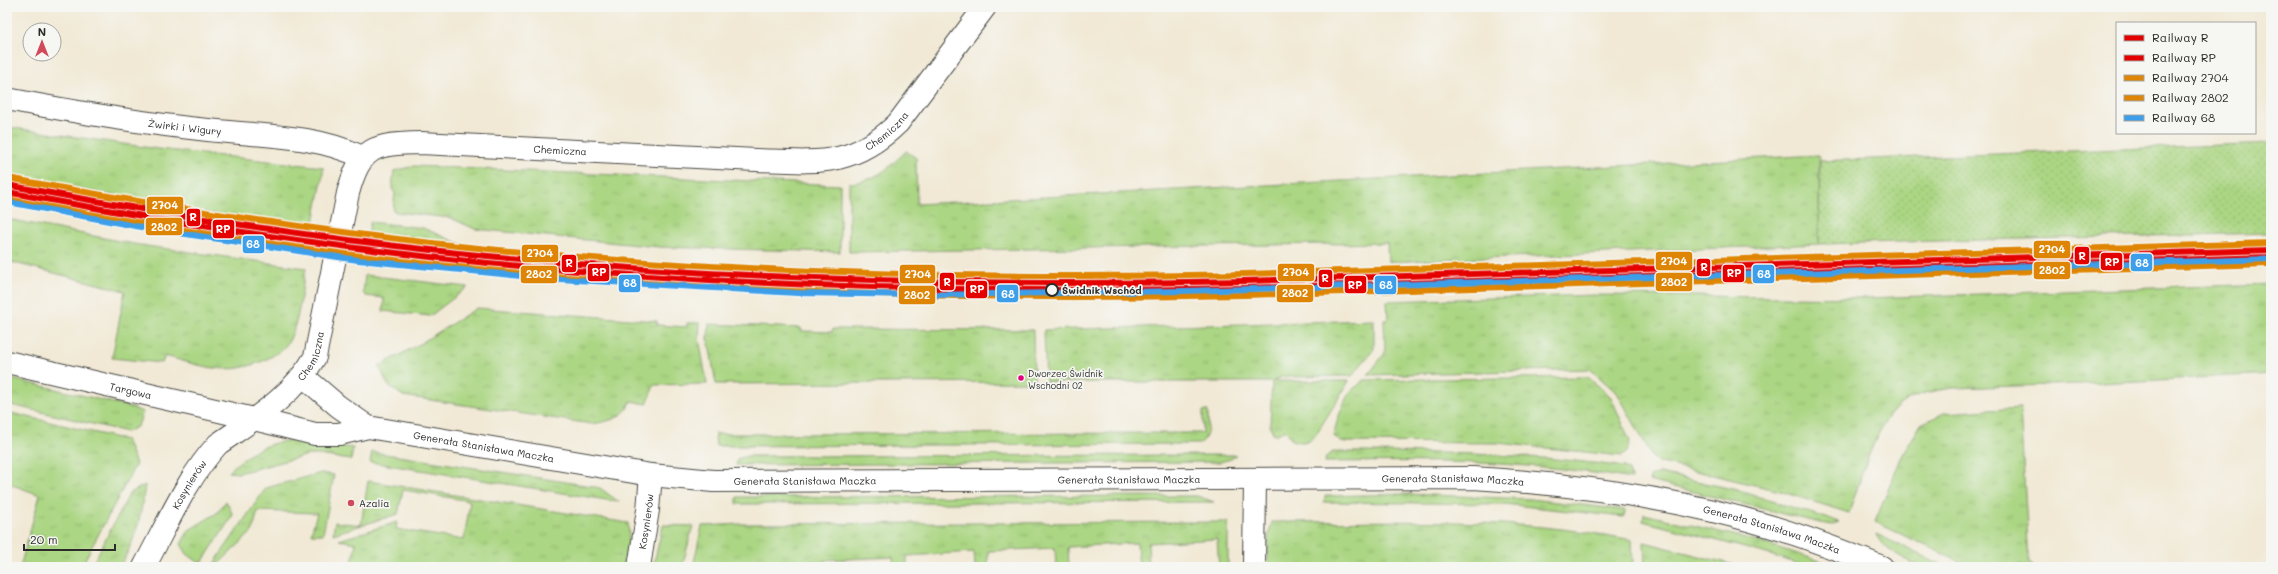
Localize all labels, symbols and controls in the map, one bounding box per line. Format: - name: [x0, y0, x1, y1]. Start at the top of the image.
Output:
- north arrow: [22, 22, 62, 62]
- legend: [2116, 22, 2256, 134]
- text: N: [38, 24, 46, 39]
- text: Railway R: [2152, 29, 2208, 45]
- text: Railway RP: [2152, 49, 2216, 65]
- text: Railway 2704: [2152, 69, 2229, 85]
- text: Railway 2802: [2152, 89, 2229, 105]
- street label: Chemiczna: [862, 108, 911, 154]
- text: Railway 68: [2152, 109, 2215, 125]
- street label: Żwirki i Wigury: [147, 116, 222, 138]
- street label: Chemiczna: [533, 142, 587, 158]
- line badge: 2704: [146, 196, 184, 215]
- text: 2704: [152, 197, 178, 212]
- line badge: R: [186, 208, 201, 227]
- text: R: [189, 209, 197, 224]
- line badge: 2802: [145, 217, 183, 236]
- text: 2802: [151, 219, 177, 234]
- line badge: RP: [212, 219, 235, 239]
- text: RP: [215, 221, 231, 236]
- line badge: 68: [242, 235, 265, 254]
- text: 68: [246, 236, 260, 251]
- line badge: 2704: [2033, 240, 2071, 259]
- text: 2704: [2039, 241, 2065, 256]
- line badge: 2704: [521, 244, 559, 263]
- text: 2704: [527, 245, 553, 260]
- line badge: R: [2074, 246, 2090, 265]
- text: R: [2078, 248, 2086, 263]
- line badge: 2704: [1655, 251, 1693, 271]
- line badge: RP: [2100, 252, 2123, 271]
- text: 2704: [1661, 253, 1687, 268]
- line badge: 68: [2130, 253, 2153, 272]
- line badge: R: [561, 254, 577, 273]
- text: RP: [2104, 254, 2120, 269]
- text: R: [565, 255, 573, 270]
- text: 68: [2135, 255, 2149, 270]
- line badge: R: [1696, 258, 1711, 277]
- text: R: [1700, 259, 1708, 274]
- line badge: 2802: [2033, 261, 2071, 280]
- text: 2802: [2039, 262, 2065, 277]
- line badge: RP: [587, 263, 610, 282]
- line badge: 2704: [1277, 263, 1315, 282]
- text: RP: [591, 264, 607, 279]
- line badge: 2704: [899, 264, 936, 284]
- text: 2704: [1283, 264, 1309, 279]
- line badge: RP: [1722, 264, 1745, 283]
- line badge: 68: [1752, 264, 1775, 284]
- line badge: 2802: [520, 265, 558, 284]
- text: RP: [1726, 265, 1742, 280]
- text: 2802: [526, 266, 552, 281]
- text: 2704: [905, 266, 931, 281]
- text: 68: [1757, 266, 1771, 281]
- line badge: R: [1318, 269, 1333, 288]
- text: R: [1321, 270, 1329, 285]
- line badge: R: [939, 272, 955, 291]
- line badge: 2802: [1655, 272, 1693, 292]
- line badge: 68: [618, 274, 641, 293]
- text: R: [943, 274, 951, 289]
- text: 2802: [1661, 274, 1687, 289]
- text: 68: [623, 275, 637, 290]
- line badge: RP: [1344, 275, 1367, 294]
- line badge: 68: [1374, 275, 1397, 295]
- text: RP: [1347, 277, 1363, 292]
- text: 68: [1379, 277, 1393, 292]
- line badge: RP: [965, 280, 988, 299]
- text: RP: [969, 281, 985, 296]
- marker: Świdnik Wschód: [1045, 283, 1059, 297]
- place label: Świdnik Wschód: [1062, 283, 1142, 297]
- line badge: 68: [996, 284, 1019, 303]
- line badge: 2802: [1276, 284, 1314, 303]
- line badge: 2802: [898, 285, 936, 305]
- text: 2802: [1282, 285, 1308, 300]
- text: 68: [1001, 286, 1015, 301]
- text: 2802: [904, 287, 930, 302]
- street label: Chemiczna: [294, 330, 327, 384]
- place label: Dworzec Świdnik Wschodni 02: [1028, 368, 1103, 391]
- marker: Dworzec Świdnik Wschodni 02: [1016, 373, 1026, 383]
- street label: Targowa: [108, 379, 153, 402]
- street label: Generała Stanisława Maczka: [412, 428, 555, 465]
- street label: Kosynierów: [168, 457, 210, 512]
- street label: Generała Stanisława Maczka: [1382, 471, 1525, 489]
- street label: Generała Stanisława Maczka: [1058, 472, 1200, 487]
- street label: Generała Stanisława Maczka: [734, 473, 876, 488]
- street label: Kosynierów: [635, 493, 656, 550]
- place label: Azalia: [359, 496, 390, 510]
- marker: Azalia: [346, 498, 356, 508]
- street label: Generała Stanisława Maczka: [1702, 502, 1842, 557]
- scale bar: [24, 526, 115, 552]
- text: 20 m: [30, 531, 58, 547]

